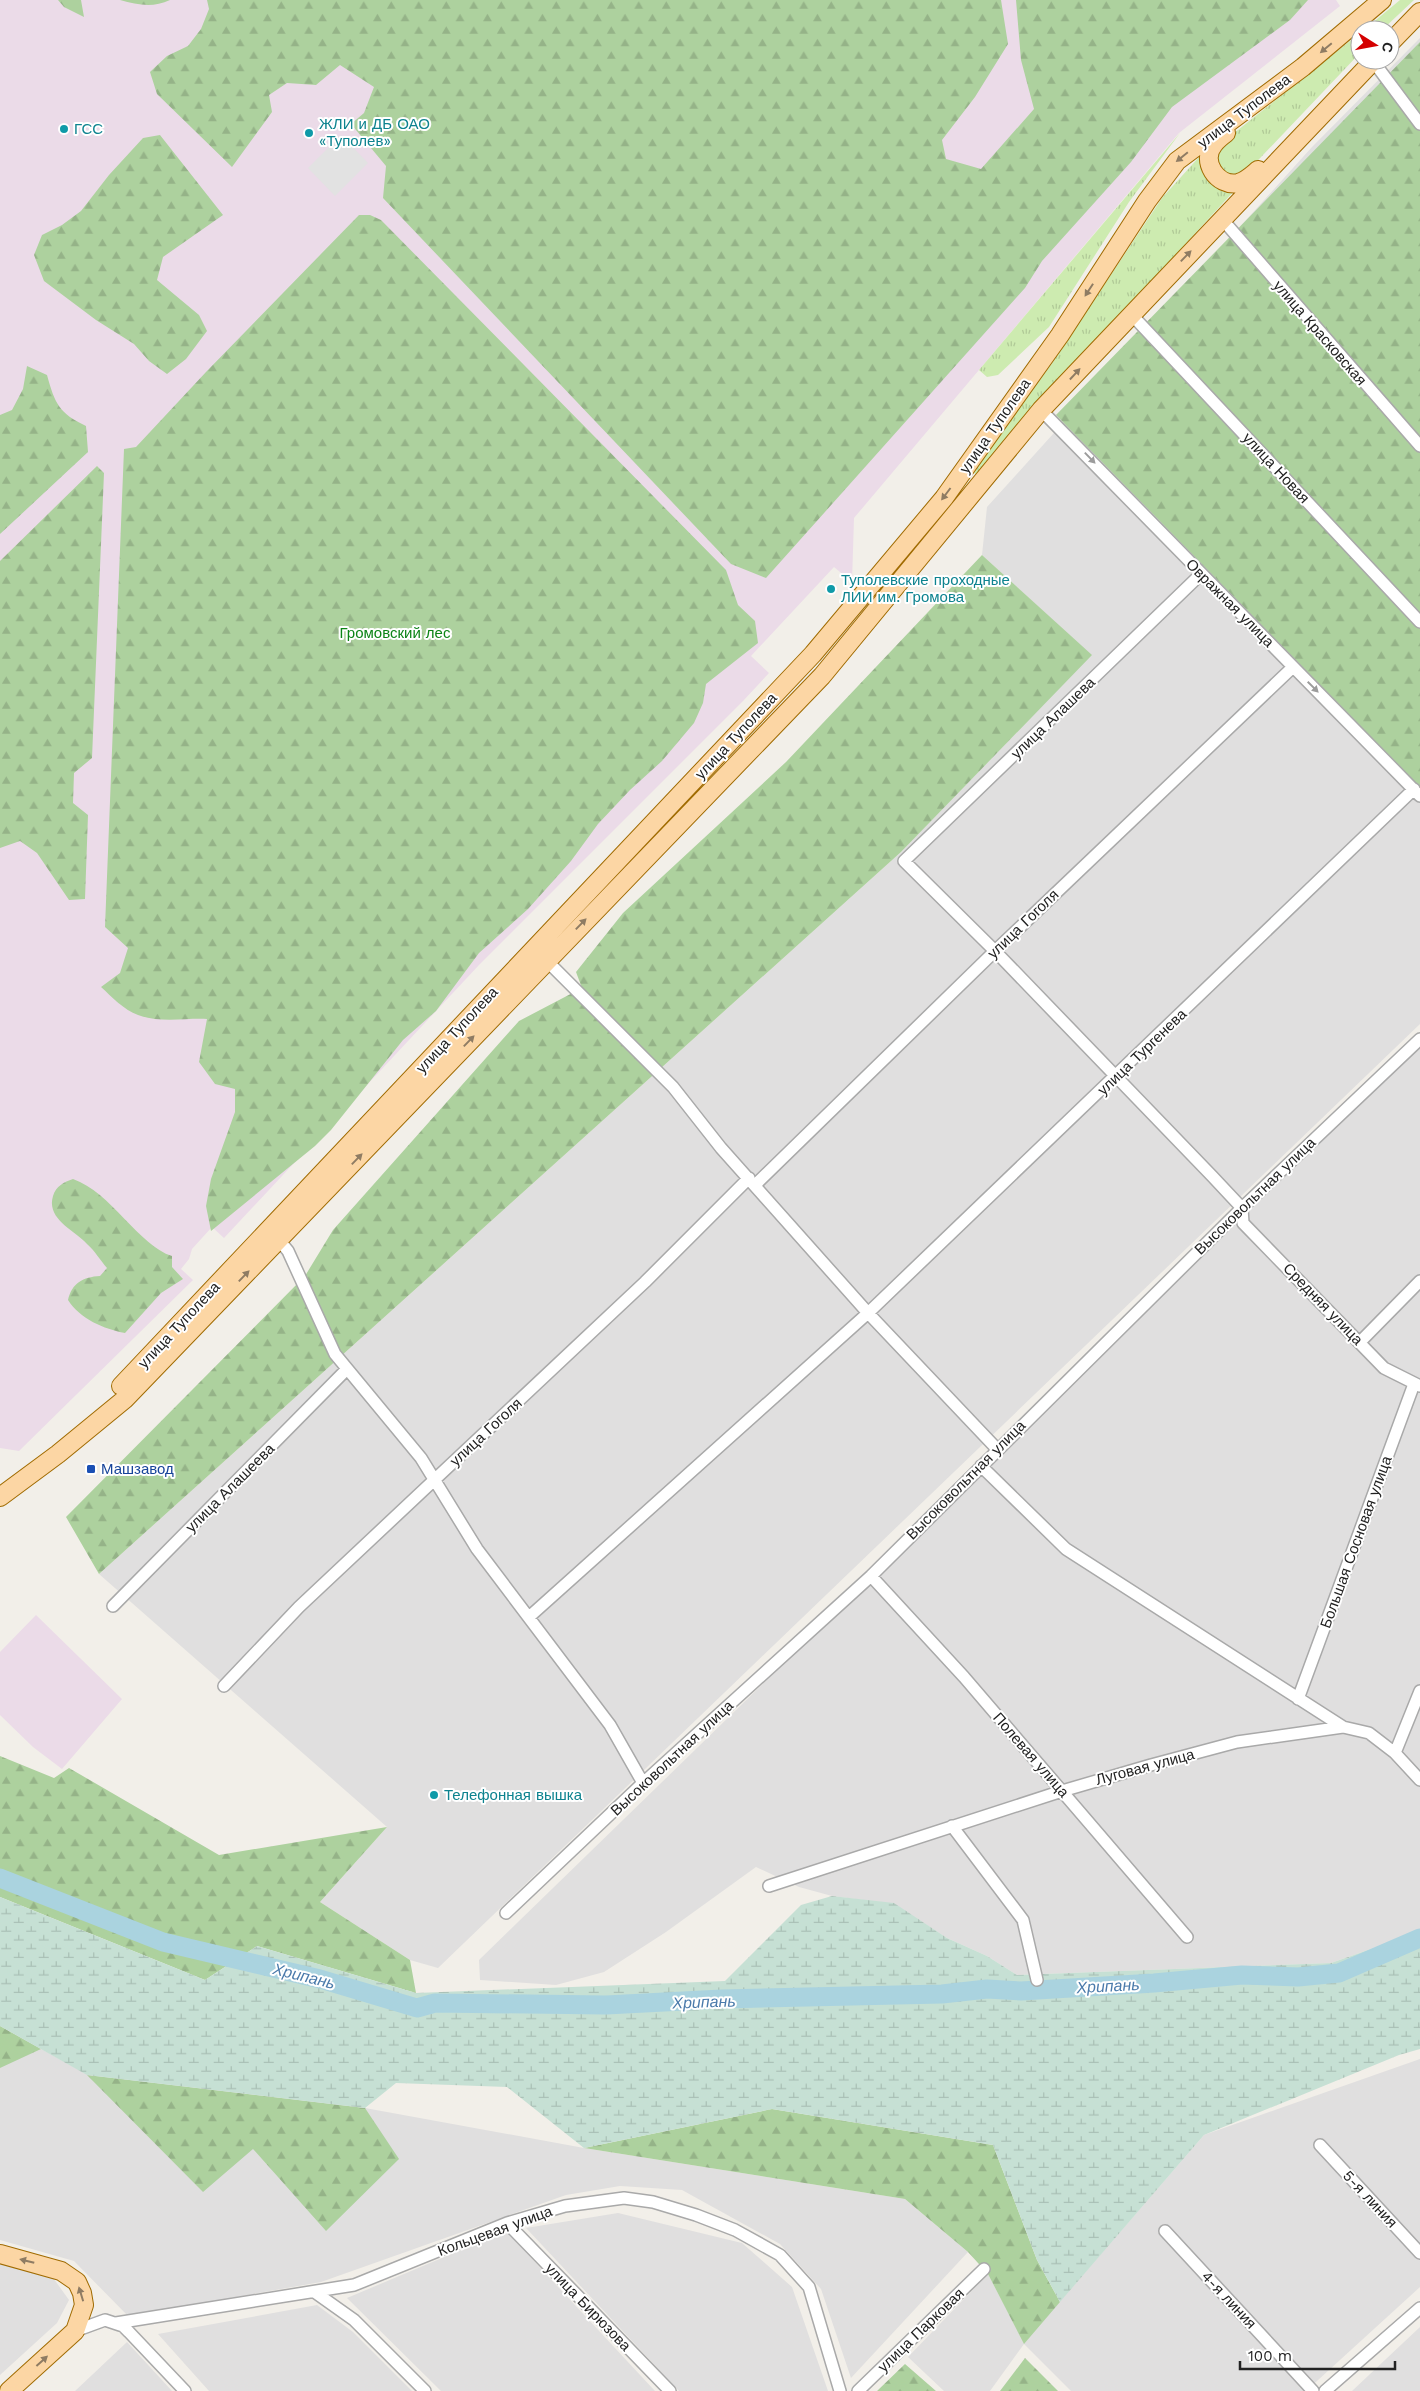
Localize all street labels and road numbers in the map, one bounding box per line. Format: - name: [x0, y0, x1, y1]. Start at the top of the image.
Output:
- street label: улица Туполева: [1194, 70, 1294, 152]
- street label: улица Красковская: [1270, 277, 1370, 389]
- street label: улица Туполева: [956, 375, 1035, 477]
- street label: улица Новая: [1239, 429, 1313, 507]
- street label: Овражная улица: [1182, 555, 1278, 651]
- street label: улица Алашева: [1007, 673, 1099, 763]
- street label: улица Туполева: [691, 689, 781, 783]
- street label: улица Гоголя: [984, 886, 1062, 962]
- street label: улица Туполева: [412, 983, 502, 1077]
- street label: улица Тургенева: [1094, 1005, 1191, 1099]
- street label: Высоковольтная улица: [1191, 1133, 1320, 1258]
- street label: Средняя улица: [1279, 1259, 1367, 1349]
- street label: улица Туполева: [134, 1278, 224, 1372]
- street label: улица Гоголя: [446, 1394, 526, 1470]
- street label: Высоковольтная улица: [903, 1416, 1030, 1543]
- street label: улица Алашеева: [182, 1439, 279, 1536]
- street label: Большая Сосновая улица: [1316, 1453, 1396, 1631]
- street label: Высоковольтная улица: [607, 1696, 738, 1820]
- street label: Полевая улица: [989, 1709, 1073, 1802]
- street label: Луговая улица: [1094, 1745, 1197, 1789]
- street label: 5-я линия: [1339, 2167, 1401, 2231]
- street label: Кольцевая улица: [435, 2202, 555, 2260]
- street label: улица Бирюзова: [541, 2259, 635, 2355]
- street label: 4-я линия: [1198, 2268, 1260, 2332]
- street label: улица Парковая: [874, 2284, 968, 2376]

